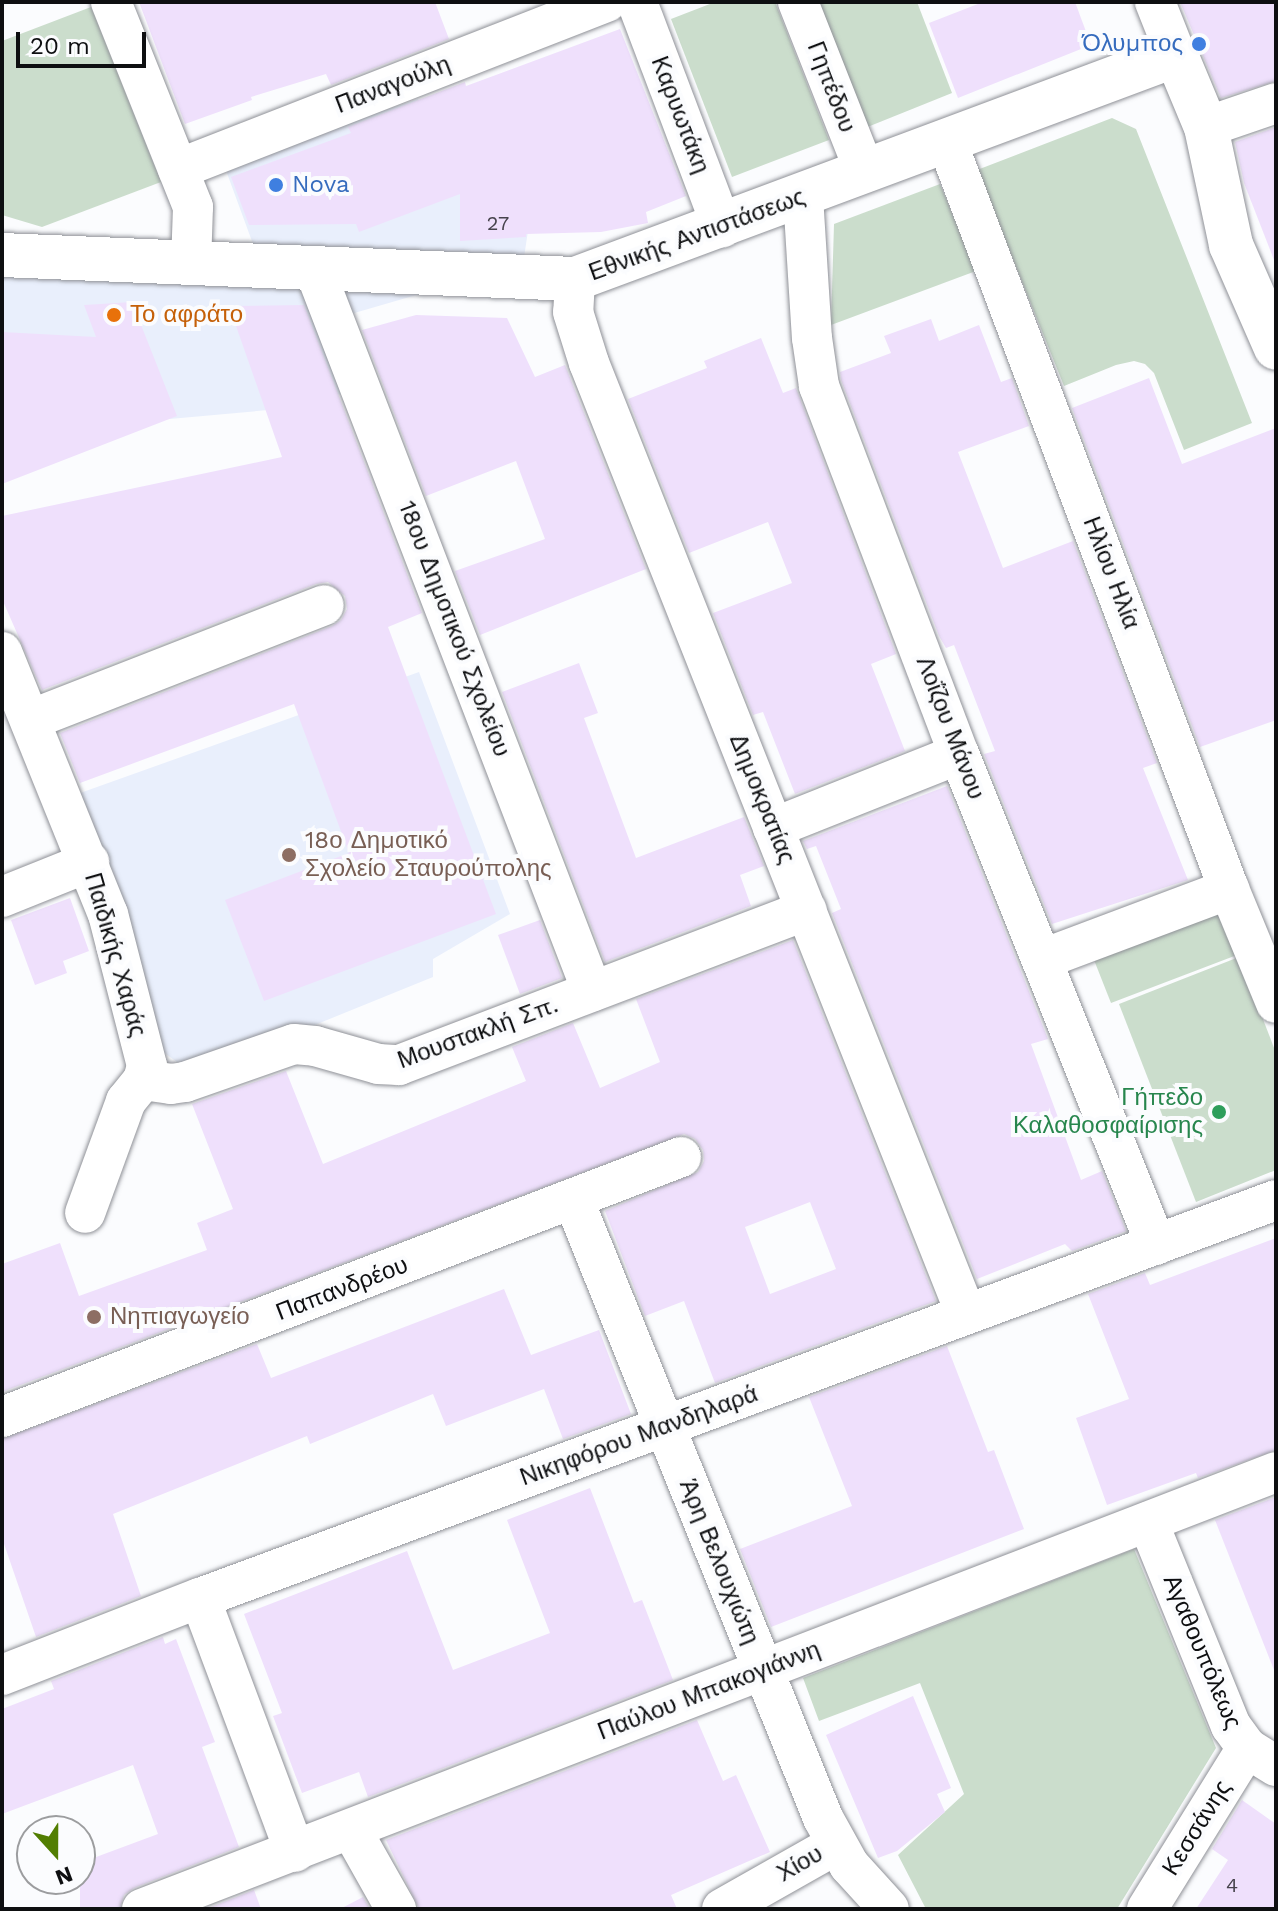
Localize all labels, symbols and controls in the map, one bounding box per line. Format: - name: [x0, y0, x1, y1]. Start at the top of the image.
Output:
- scale bar: [20, 16, 150, 66]
- place label: Όλυμπος: [1082, 30, 1183, 58]
- text: 20 m: [30, 32, 90, 60]
- marker: Όλυμπος: [1190, 35, 1208, 53]
- street label: Γηπέδου: [801, 38, 861, 136]
- street label: Παναγούλη: [331, 50, 455, 120]
- street label: Καρυωτάκη: [644, 52, 716, 178]
- place label: Nova: [292, 171, 350, 199]
- marker: Nova: [267, 176, 285, 194]
- street label: Εθνικής Αντιστάσεως: [585, 183, 809, 287]
- house number: 27: [487, 211, 509, 235]
- place label: Το αφράτο: [130, 301, 243, 329]
- marker: Το αφράτο: [105, 306, 123, 324]
- street label: 18ου Δημοτικού Σχολείου: [392, 497, 516, 761]
- street label: Ηλίου Ηλία: [1076, 513, 1146, 633]
- street label: Λοΐζου Μάνου: [910, 653, 990, 803]
- street label: Δημοκρατίας: [723, 730, 801, 868]
- place label: 18ο Δημοτικό Σχολείο Σταυρούπολης: [305, 827, 552, 883]
- marker: 18ο Δημοτικό Σχολείο Σταυρούπολης: [280, 846, 298, 864]
- street label: Παιδικής Χαράς: [78, 870, 152, 1040]
- street label: Μουστακλή Σπ.: [394, 991, 562, 1075]
- place label: Γήπεδο Καλαθοσφαίρισης: [1013, 1084, 1203, 1140]
- marker: Γήπεδο Καλαθοσφαίρισης: [1210, 1103, 1228, 1121]
- street label: Παπανδρέου: [272, 1251, 412, 1327]
- place label: Νηπιαγωγείο: [110, 1303, 250, 1331]
- marker: Νηπιαγωγείο: [85, 1308, 103, 1326]
- street label: Νικηφόρου Μανδηλαρά: [516, 1380, 762, 1492]
- street label: Άρη Βελουχιώτη: [673, 1475, 765, 1649]
- street label: Αγαθουπόλεως: [1157, 1571, 1247, 1733]
- street label: Παύλου Μπακογιάννη: [594, 1635, 824, 1747]
- street label: Κεσσάνης: [1156, 1775, 1238, 1881]
- north arrow: [16, 1815, 96, 1895]
- street label: Χίου: [772, 1840, 828, 1888]
- text: N: [52, 1861, 76, 1891]
- house number: 4: [1226, 1873, 1238, 1897]

